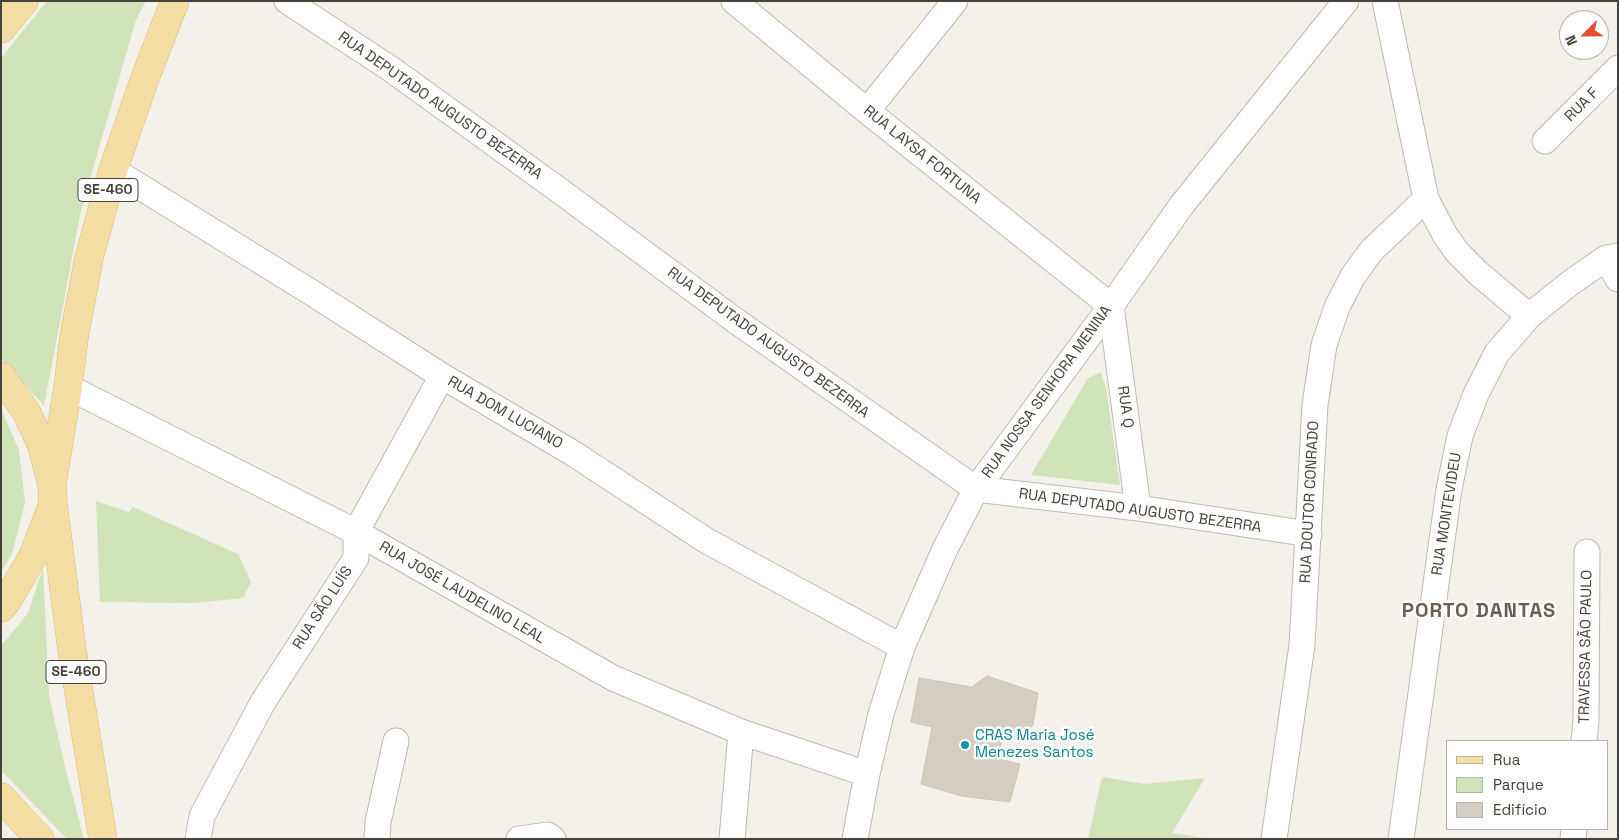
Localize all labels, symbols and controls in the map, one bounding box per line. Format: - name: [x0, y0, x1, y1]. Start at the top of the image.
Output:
- north arrow: [1559, 10, 1609, 60]
- street label: RUA DEPUTADO AUGUSTO BEZERRA: [335, 28, 545, 184]
- text: N: [1561, 33, 1581, 48]
- street label: RUA F: [1561, 84, 1603, 126]
- street label: RUA LAYSA FORTUNA: [860, 102, 984, 208]
- road number: SE-460: [78, 178, 138, 202]
- street label: RUA DEPUTADO AUGUSTO BEZERRA: [664, 264, 872, 422]
- street label: RUA NOSSA SENHORA MENINA: [978, 302, 1116, 482]
- street label: RUA DOM LUCIANO: [444, 373, 566, 453]
- street label: RUA Q: [1113, 385, 1137, 429]
- street label: RUA DOUTOR CONRADO: [1297, 420, 1323, 584]
- street label: RUA MONTEVIDEU: [1428, 451, 1466, 577]
- street label: RUA DEPUTADO AUGUSTO BEZERRA: [1017, 485, 1263, 537]
- street label: RUA JOSÉ LAUDELINO LEAL: [376, 538, 548, 648]
- street label: RUA SÃO LUÍS: [289, 563, 357, 653]
- street label: TRAVESSA SÃO PAULO: [1576, 570, 1596, 724]
- district label: PORTO DANTAS: [1400, 600, 1558, 624]
- road number: SE-460: [46, 660, 106, 684]
- place label: CRAS Maria José Menezes Santos: [975, 727, 1095, 762]
- marker: CRAS Maria José Menezes Santos: [959, 739, 971, 751]
- legend: [1446, 740, 1609, 830]
- text: Rua: [1493, 750, 1520, 769]
- text: Parque: [1493, 775, 1544, 794]
- text: Edifício: [1493, 800, 1547, 819]

